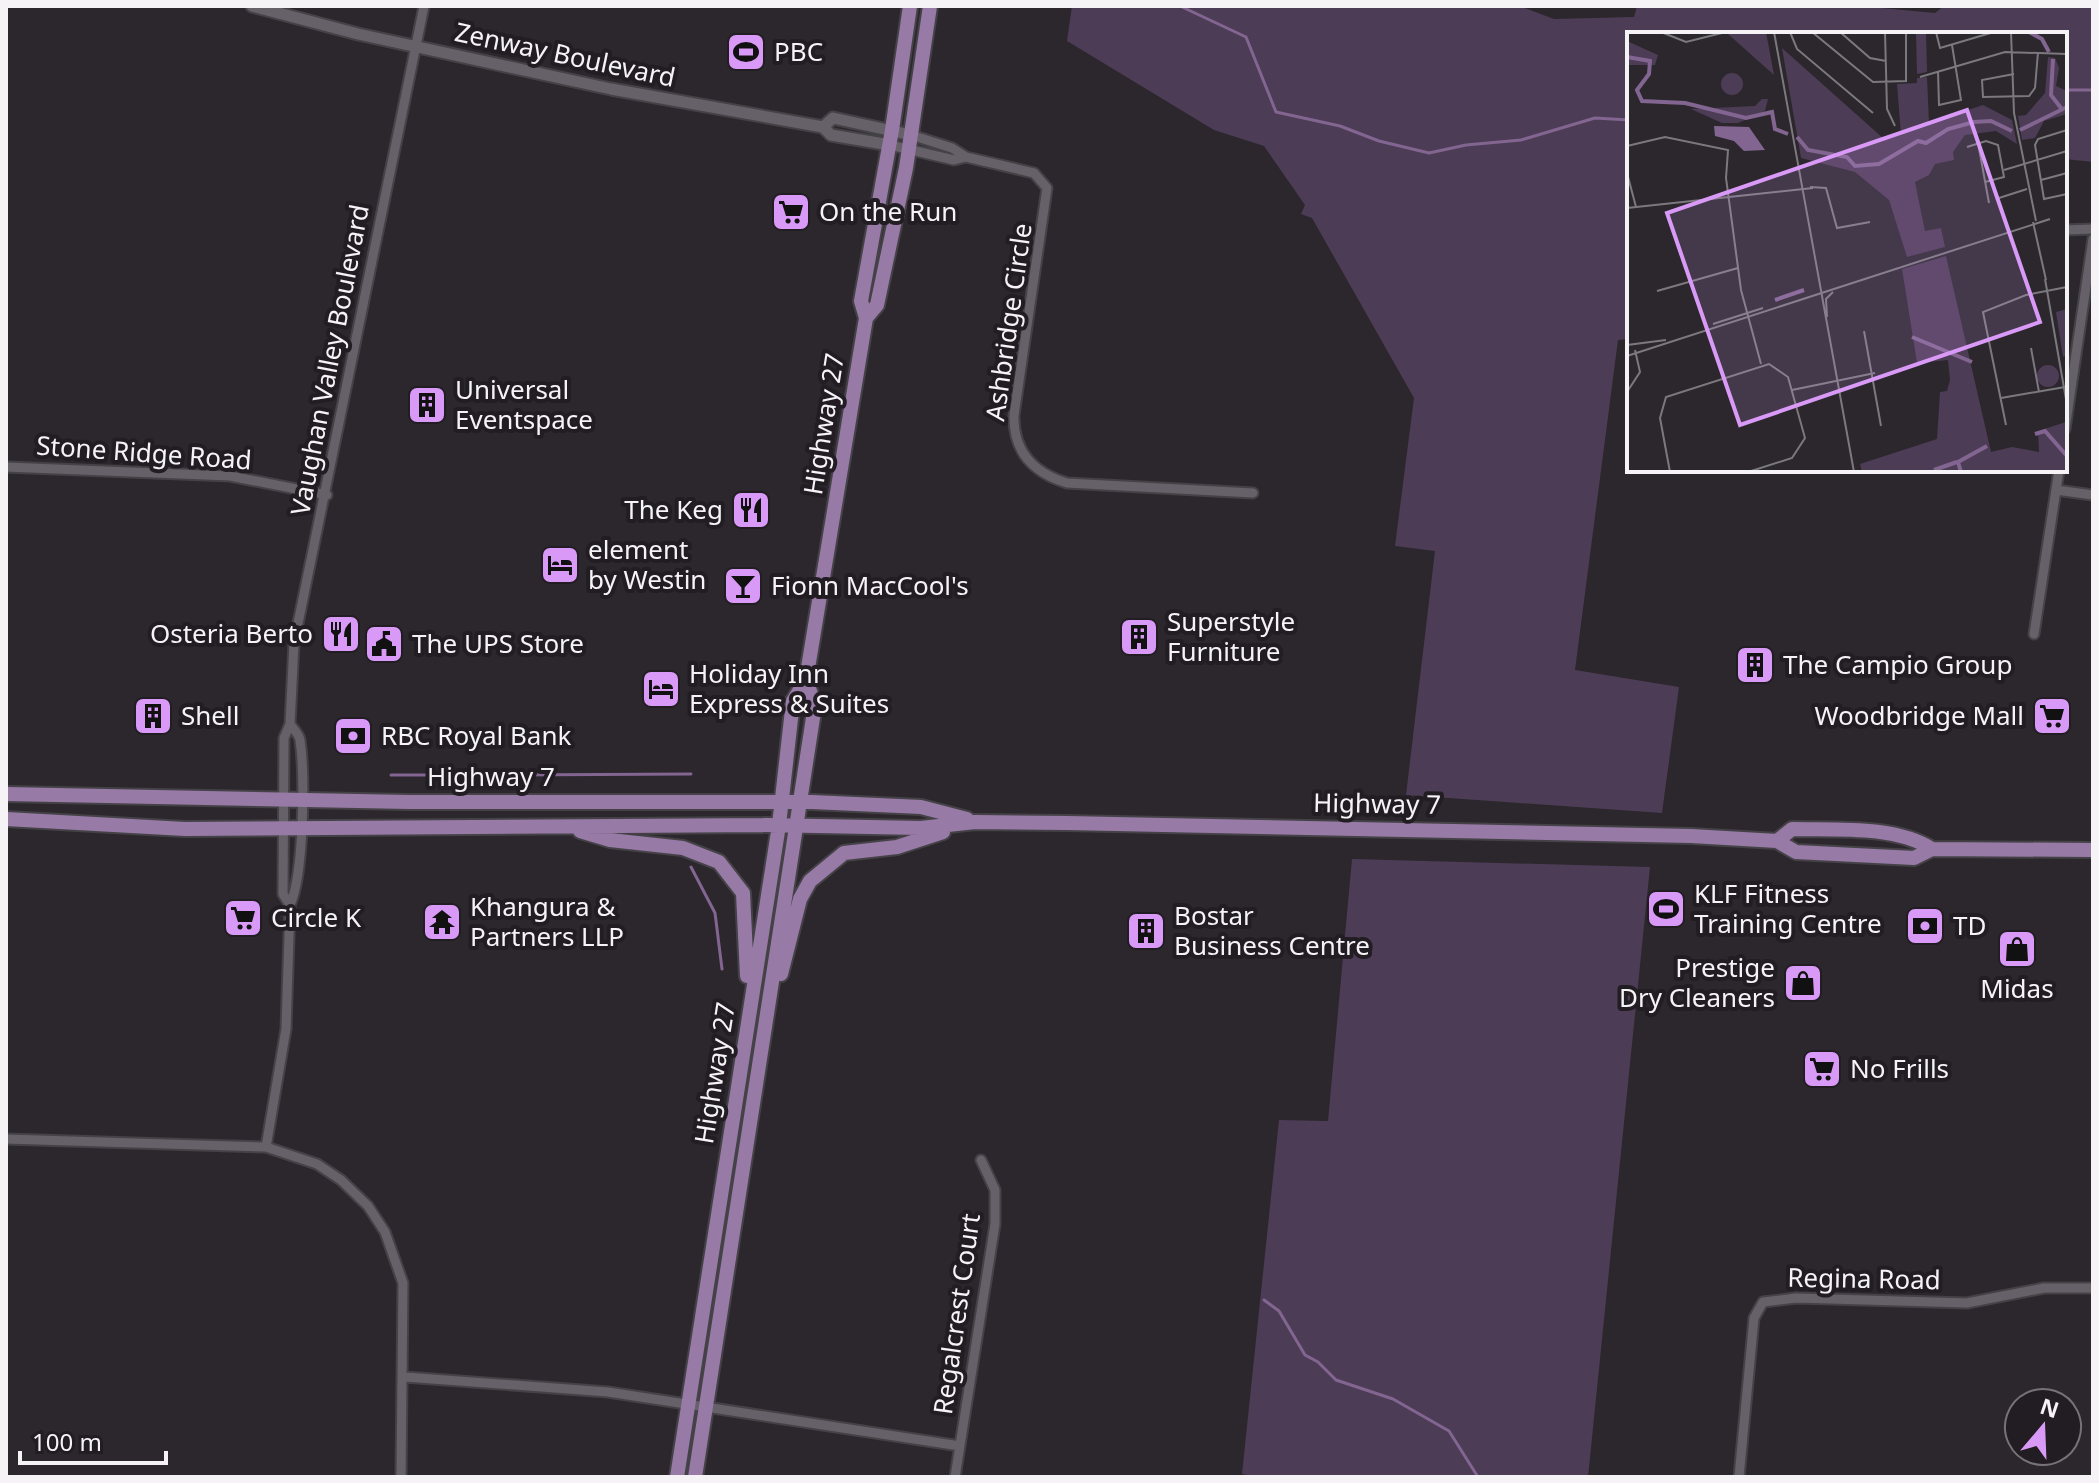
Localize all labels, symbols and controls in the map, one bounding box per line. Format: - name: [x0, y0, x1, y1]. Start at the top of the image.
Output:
- street label: Zenway Boulevard: [452, 13, 679, 95]
- sports icon: PBC: [725, 31, 767, 73]
- inset map: [1627, 32, 2067, 472]
- place label: PBC: [774, 33, 823, 69]
- supermarket icon: On the Run: [770, 191, 812, 233]
- place label: On the Run: [819, 193, 957, 229]
- street label: Vaughan Valley Boulevard: [281, 201, 377, 518]
- street label: Ashbridge Circle: [976, 221, 1040, 423]
- street label: Highway 27: [794, 350, 852, 497]
- place label: Universal Eventspace: [455, 371, 593, 437]
- building icon: Universal Eventspace: [406, 384, 448, 426]
- street label: Stone Ridge Road: [35, 427, 253, 477]
- restaurant icon: The Keg: [730, 489, 772, 531]
- place label: The Keg: [624, 491, 723, 527]
- place label: element by Westin: [588, 531, 706, 597]
- hotel icon: element by Westin: [539, 544, 581, 586]
- bar icon: Fionn MacCool's: [722, 565, 764, 607]
- place label: Fionn MacCool's: [771, 567, 969, 603]
- place label: Superstyle Furniture: [1167, 603, 1295, 669]
- restaurant icon: Osteria Berto: [320, 613, 362, 655]
- place label: Osteria Berto: [150, 615, 313, 651]
- building icon: Superstyle Furniture: [1118, 616, 1160, 658]
- public building icon: The UPS Store: [363, 623, 405, 665]
- place label: The UPS Store: [412, 625, 584, 661]
- building icon: The Campio Group: [1734, 644, 1776, 686]
- place label: The Campio Group: [1783, 646, 2012, 682]
- place label: Holiday Inn Express & Suites: [689, 655, 889, 721]
- hotel icon: Holiday Inn Express & Suites: [640, 668, 682, 710]
- building icon: Shell: [132, 695, 174, 737]
- supermarket icon: Woodbridge Mall: [2031, 695, 2073, 737]
- place label: Shell: [181, 697, 239, 733]
- place label: Woodbridge Mall: [1814, 697, 2024, 733]
- bank icon: RBC Royal Bank: [332, 715, 374, 757]
- place label: RBC Royal Bank: [381, 717, 572, 753]
- street label: Highway 7: [427, 758, 555, 794]
- street label: Highway 7: [1313, 784, 1441, 822]
- place label: KLF Fitness Training Centre: [1694, 875, 1882, 941]
- place label: Khangura & Partners LLP: [470, 888, 624, 954]
- sports icon: KLF Fitness Training Centre: [1645, 888, 1687, 930]
- supermarket icon: Circle K: [222, 897, 264, 939]
- place label: Bostar Business Centre: [1174, 897, 1370, 963]
- place label: Circle K: [271, 899, 362, 935]
- temple icon: Khangura & Partners LLP: [421, 901, 463, 943]
- bank icon: TD: [1904, 905, 1946, 947]
- place label: TD: [1953, 907, 1986, 943]
- building icon: Bostar Business Centre: [1125, 910, 1167, 952]
- shop icon: Midas: [1996, 928, 2038, 970]
- place label: Prestige Dry Cleaners: [1619, 949, 1775, 1015]
- shop icon: Prestige Dry Cleaners: [1782, 962, 1824, 1004]
- place label: Midas: [1980, 970, 2054, 1006]
- street label: Highway 27: [685, 999, 743, 1146]
- supermarket icon: No Frills: [1801, 1048, 1843, 1090]
- place label: No Frills: [1850, 1050, 1949, 1086]
- street label: Regalcrest Court: [924, 1211, 988, 1417]
- street label: Regina Road: [1787, 1259, 1941, 1297]
- north arrow: [2003, 1387, 2083, 1467]
- text: N: [2036, 1390, 2063, 1424]
- scale bar: [20, 1415, 166, 1465]
- text: 100 m: [32, 1425, 102, 1458]

